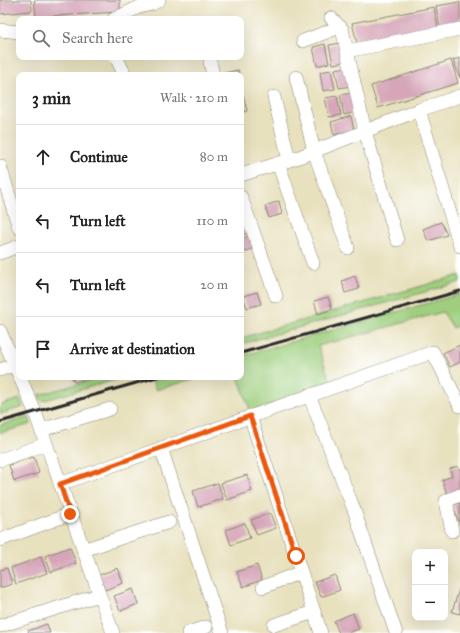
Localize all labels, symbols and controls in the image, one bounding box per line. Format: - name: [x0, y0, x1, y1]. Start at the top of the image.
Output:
- search box: [16, 16, 244, 60]
- icon: search: [30, 27, 52, 49]
- text: Search here: [62, 29, 133, 47]
- text: 3 min: [32, 88, 71, 109]
- text: Walk · 210 m: [160, 90, 228, 106]
- icon: ahead: [32, 146, 54, 168]
- text: Continue: [70, 148, 128, 166]
- text: 80 m: [200, 149, 228, 165]
- icon: left: [32, 210, 54, 232]
- text: Turn left: [70, 212, 126, 230]
- text: 110 m: [196, 213, 228, 229]
- icon: left: [32, 274, 54, 296]
- text: Turn left: [70, 276, 126, 294]
- text: 20 m: [200, 277, 228, 293]
- icon: arrive: [32, 338, 54, 360]
- text: Arrive at destination: [70, 340, 195, 358]
- route end: [61, 505, 79, 523]
- route start: [287, 547, 305, 565]
- map controls: [412, 549, 448, 621]
- button: +: [412, 549, 448, 585]
- button: −: [412, 585, 448, 621]

